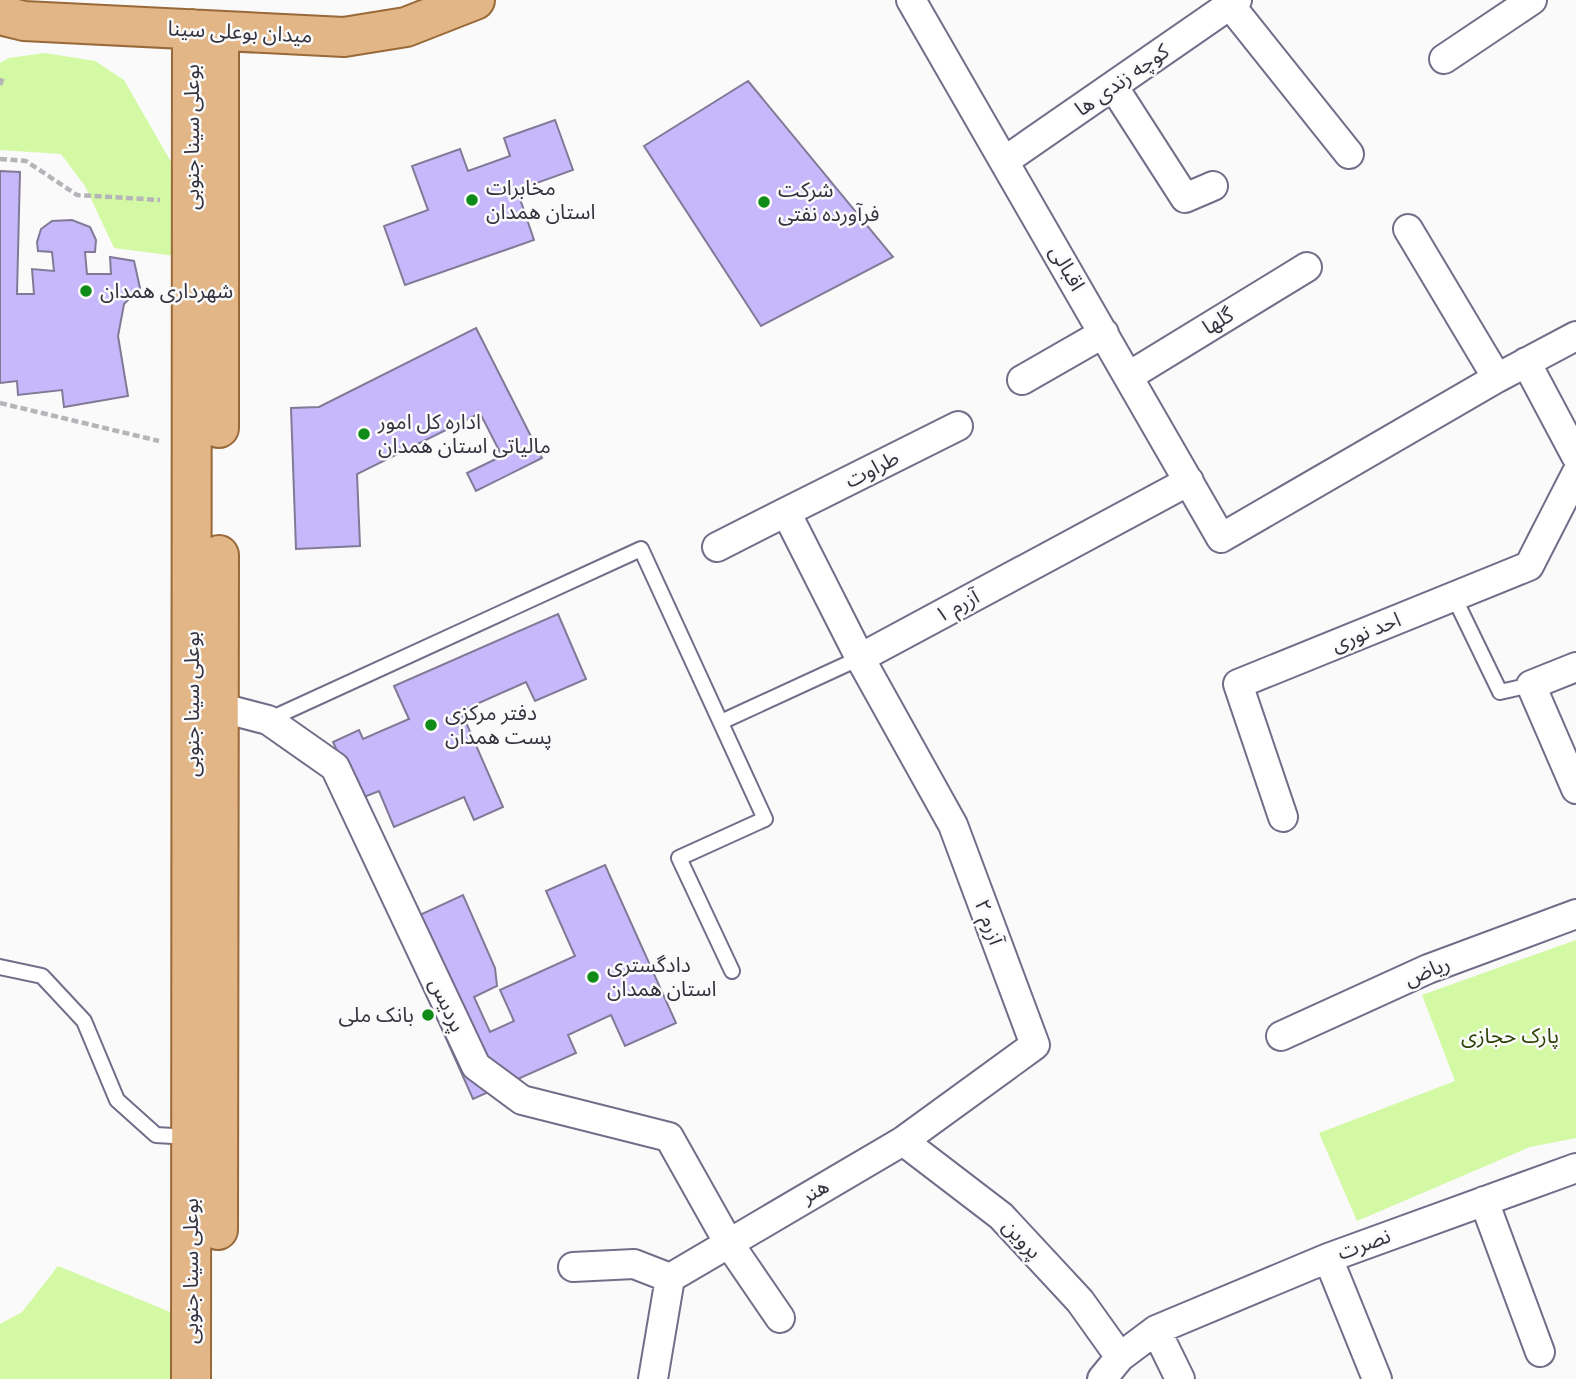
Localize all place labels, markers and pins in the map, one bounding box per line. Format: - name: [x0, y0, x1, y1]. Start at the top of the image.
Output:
- place label: مخابرات استان همدان: [486, 175, 595, 225]
- place label: شرکت فرآورده نفتی: [778, 177, 879, 227]
- marker: مخابرات استان همدان: [464, 192, 480, 208]
- marker: شرکت فرآورده نفتی: [756, 194, 772, 210]
- place label: شهرداری همدان: [100, 278, 233, 304]
- marker: شهرداری همدان: [78, 283, 94, 299]
- place label: اداره کل امور مالیاتی استان همدان: [377, 409, 551, 459]
- marker: اداره کل امور مالیاتی استان همدان: [356, 426, 372, 442]
- place label: دفتر مرکزی پست همدان: [445, 700, 552, 750]
- marker: دفتر مرکزی پست همدان: [423, 717, 439, 733]
- place label: دادگستری استان همدان: [607, 952, 716, 1002]
- marker: دادگستری استان همدان: [585, 969, 601, 985]
- place label: بانک ملی: [338, 1002, 414, 1028]
- marker: بانک ملی: [420, 1007, 436, 1023]

